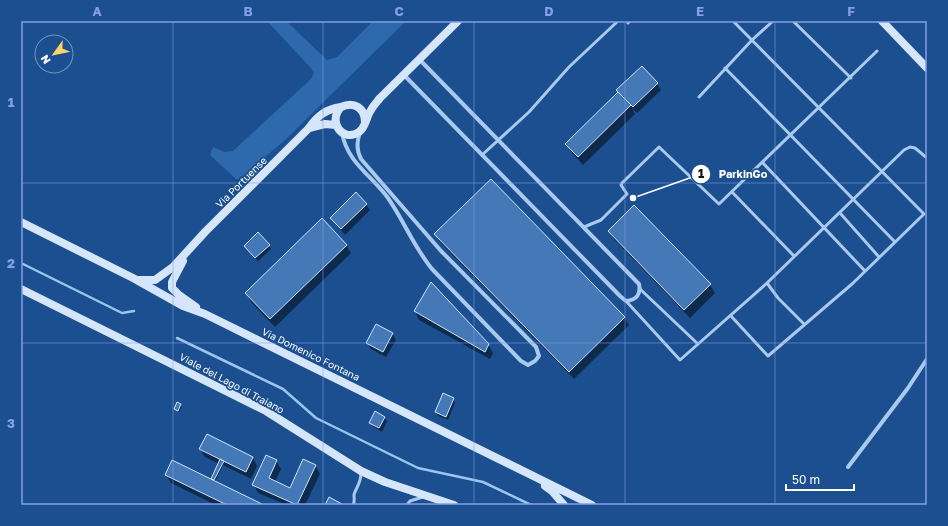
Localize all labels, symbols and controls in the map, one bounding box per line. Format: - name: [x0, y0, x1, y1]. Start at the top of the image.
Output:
- text: A: [92, 3, 102, 19]
- text: B: [243, 3, 253, 19]
- text: C: [394, 3, 404, 19]
- text: D: [544, 3, 554, 19]
- text: E: [696, 3, 704, 19]
- text: F: [847, 3, 855, 19]
- north arrow: [34, 34, 74, 74]
- text: N: [37, 53, 53, 67]
- text: 1: [8, 94, 15, 110]
- street label: Via Portuense: [213, 154, 269, 210]
- callout: ParkinGo: [691, 163, 775, 186]
- text: 1: [698, 166, 704, 181]
- text: ParkinGo: [719, 167, 768, 180]
- text: 2: [7, 255, 15, 271]
- street label: Via Domenico Fontana: [260, 325, 362, 383]
- street label: Viale del Lago di Traiano: [178, 350, 286, 416]
- text: 3: [7, 415, 15, 431]
- scale bar: [786, 466, 854, 492]
- text: 50 m: [792, 472, 820, 487]

